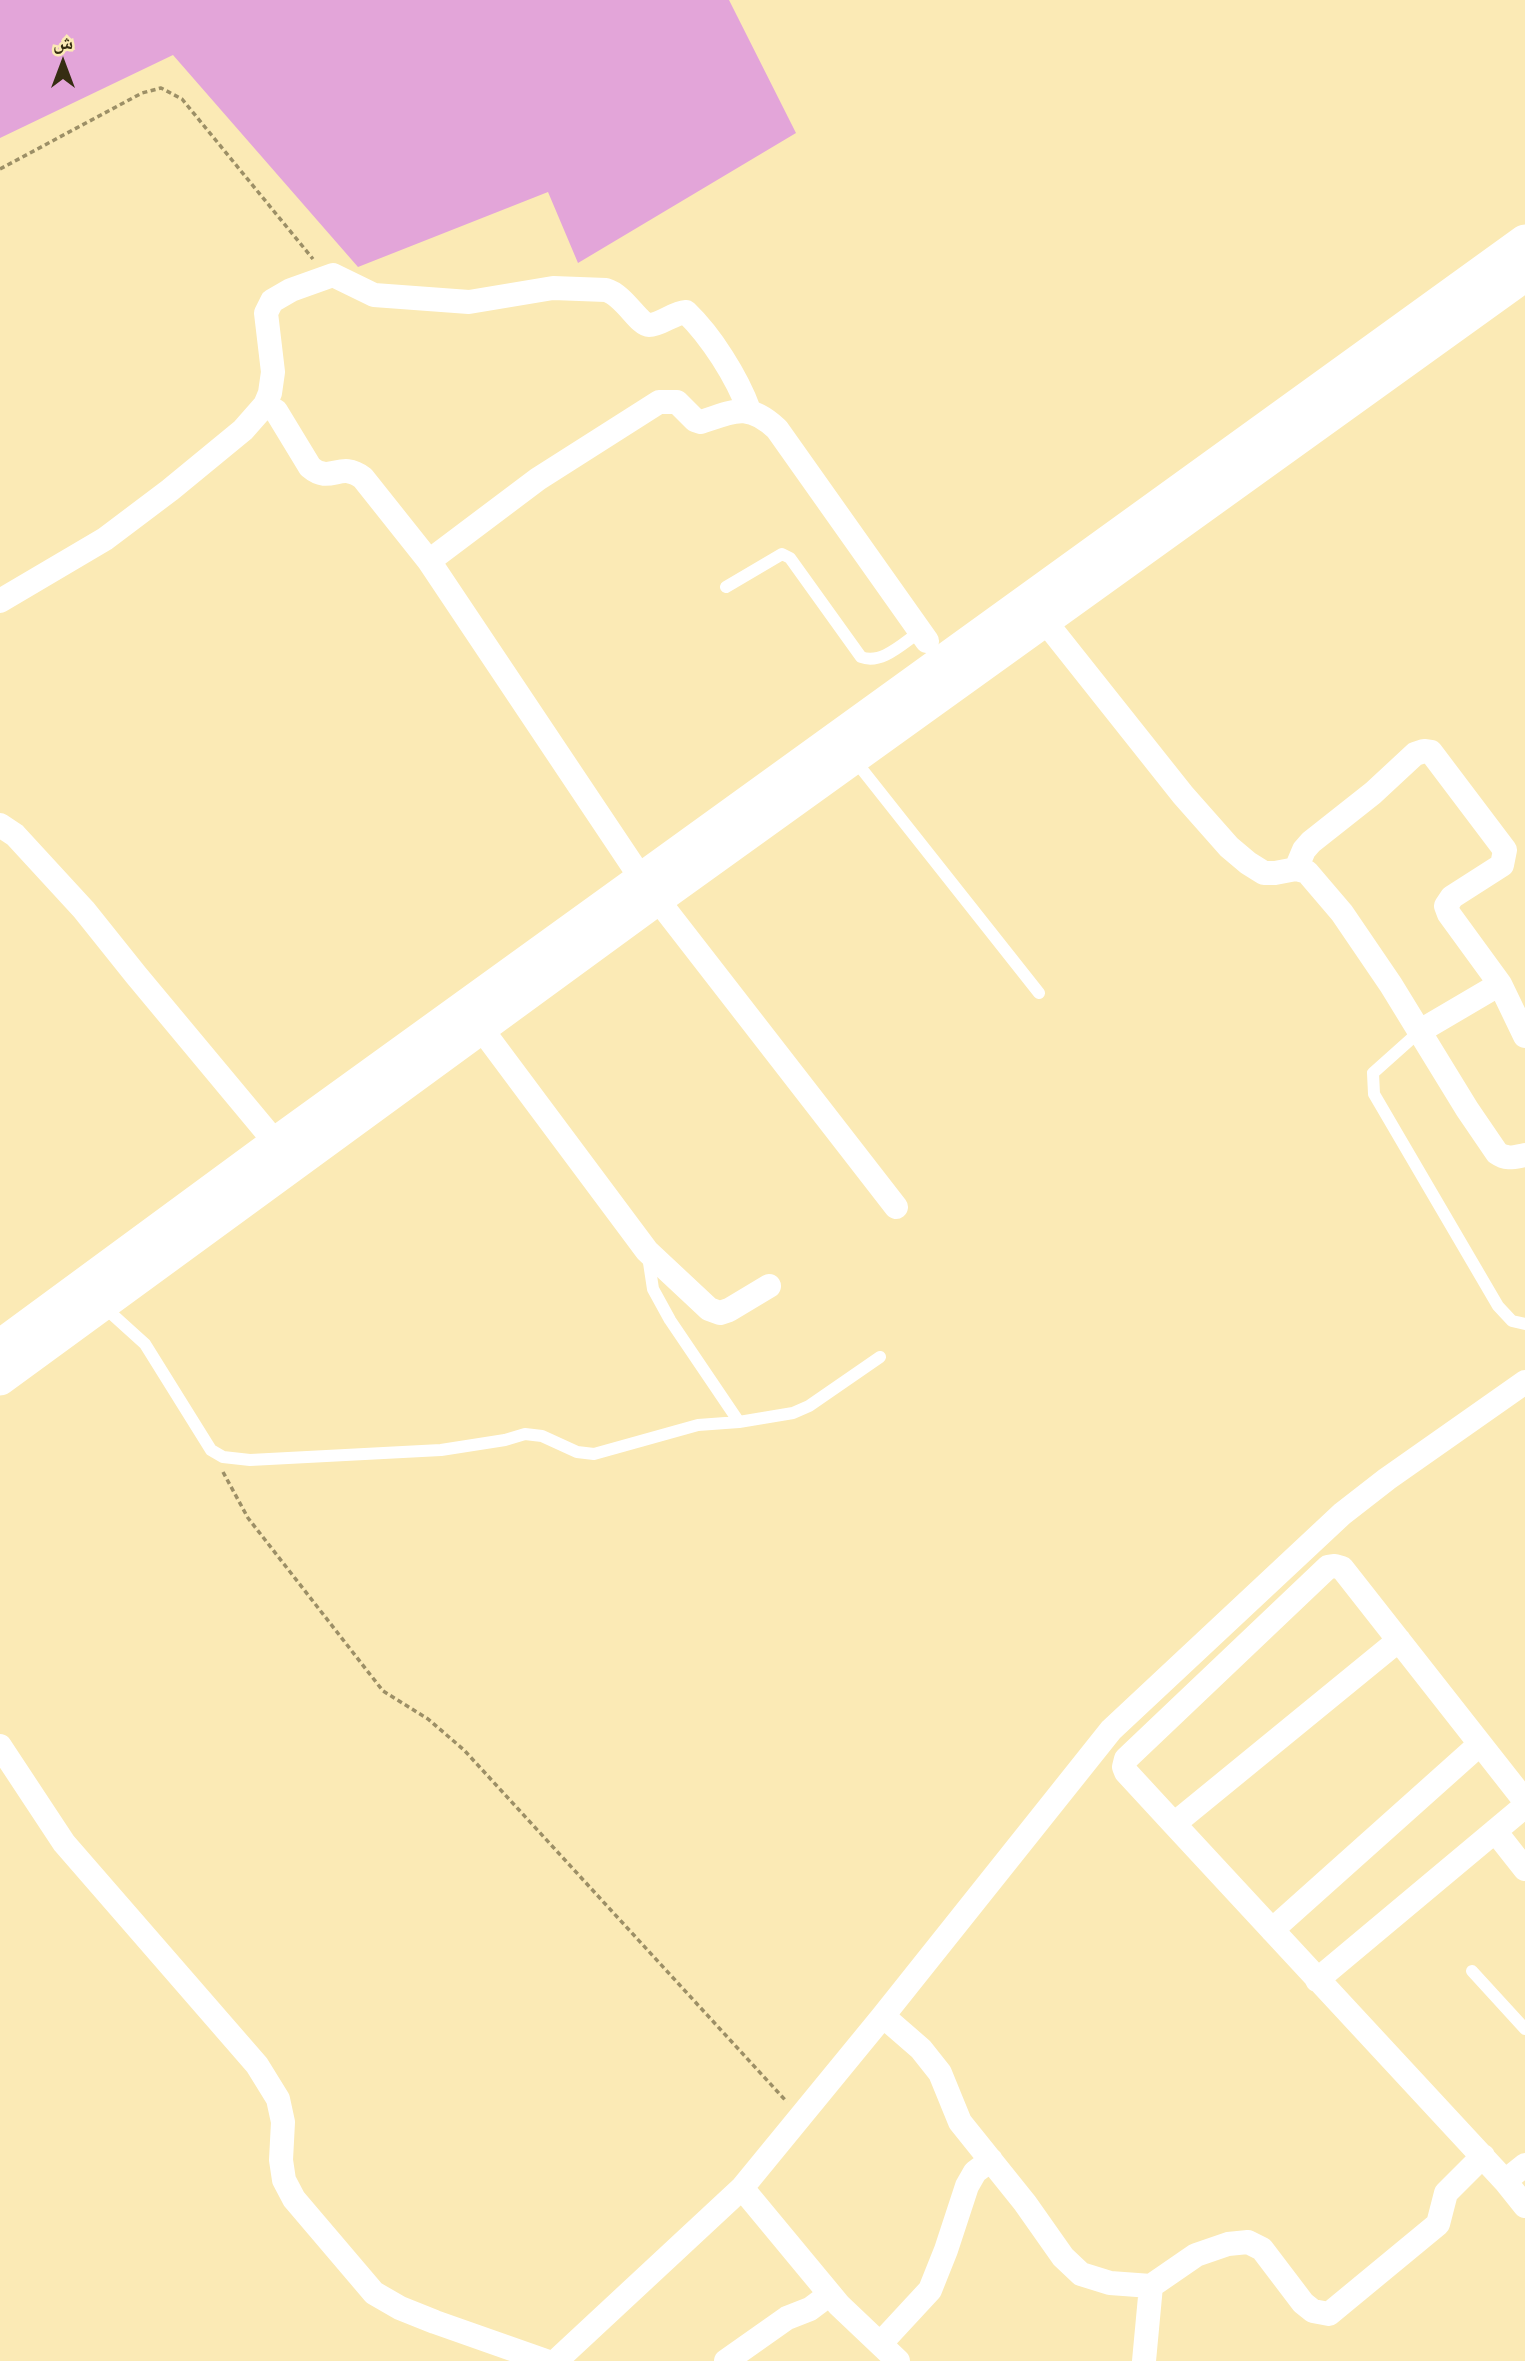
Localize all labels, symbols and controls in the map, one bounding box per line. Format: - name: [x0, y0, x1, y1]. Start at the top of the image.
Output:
- north arrow: [28, 28, 98, 98]
- text: ش: [53, 29, 73, 55]

